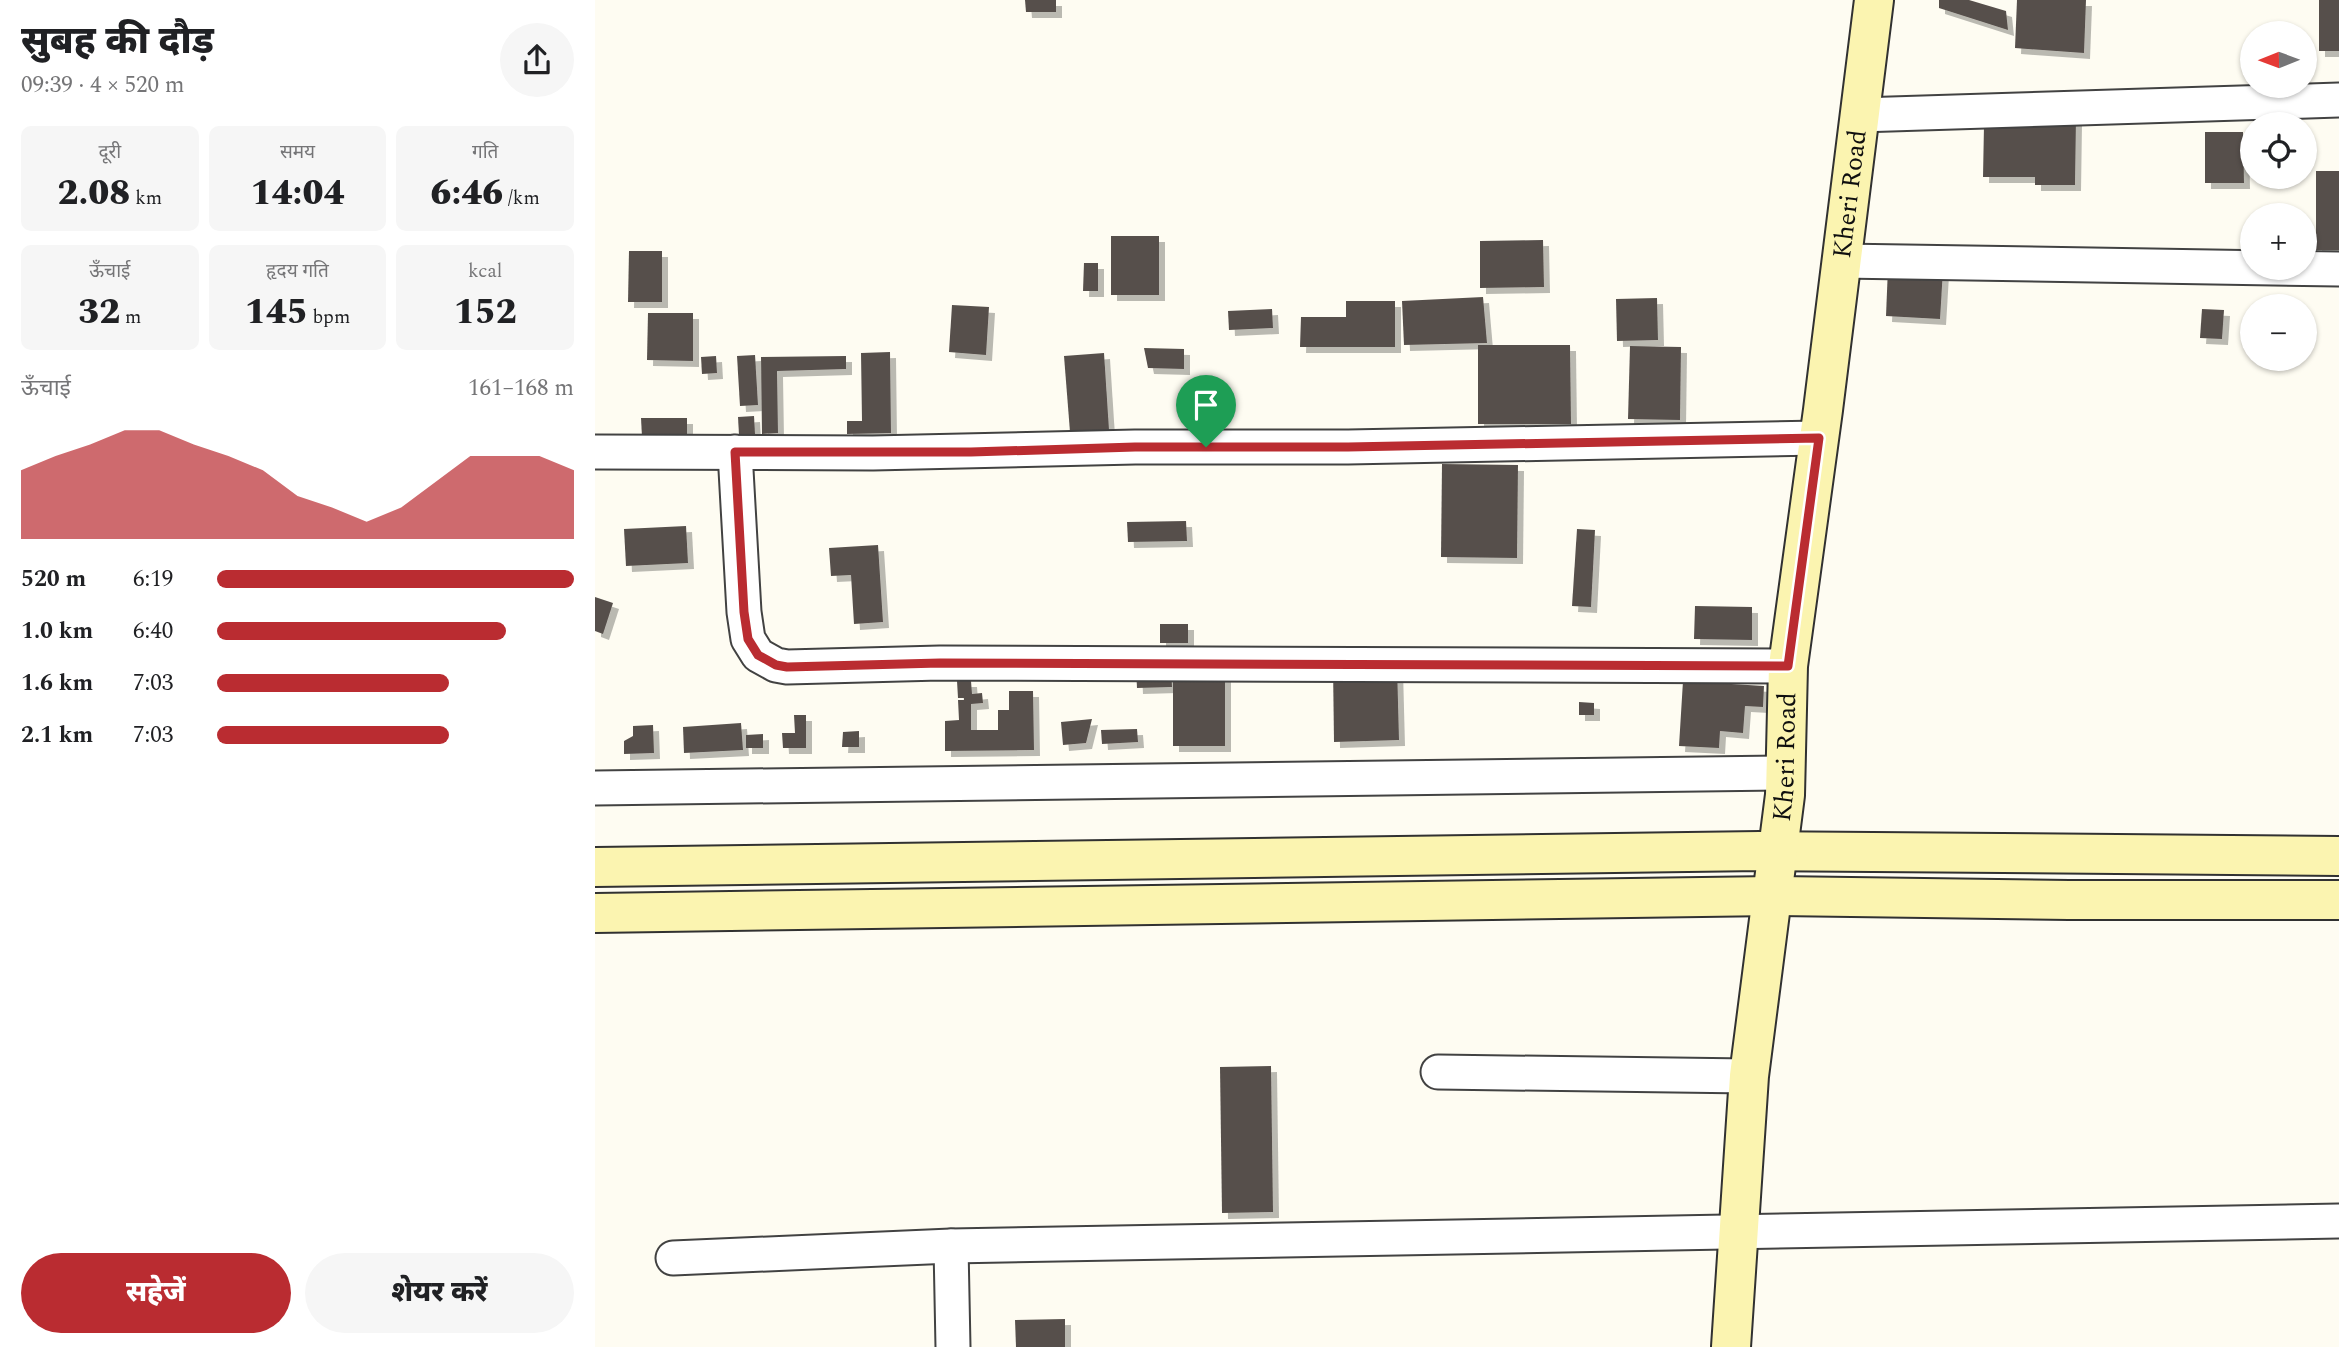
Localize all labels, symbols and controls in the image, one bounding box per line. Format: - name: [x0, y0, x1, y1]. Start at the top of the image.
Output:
- text: सुबह की दौड़: [21, 13, 214, 71]
- north arrow: [2240, 21, 2317, 98]
- map controls: [2240, 21, 2317, 371]
- button: share: [500, 23, 574, 97]
- text: 09:39 · 4 × 520 m: [21, 68, 185, 103]
- button: locate: [2240, 112, 2317, 189]
- street label: Kheri Road: [1822, 127, 1878, 261]
- text: दूरी: [98, 138, 121, 167]
- text: समय: [280, 138, 315, 167]
- text: गति: [472, 138, 498, 167]
- text: 2.08: [58, 167, 130, 220]
- text: 14:04: [251, 167, 344, 220]
- text: 6:46: [431, 167, 503, 220]
- text: km: [130, 184, 162, 213]
- text: /km: [503, 184, 540, 213]
- button: +: [2240, 203, 2317, 280]
- text: ऊँचाई: [89, 257, 130, 286]
- text: हृदय गति: [266, 257, 329, 286]
- text: kcal: [468, 257, 502, 286]
- text: 32: [78, 286, 120, 339]
- text: 145: [245, 286, 308, 339]
- text: 152: [454, 286, 517, 339]
- button: −: [2240, 294, 2317, 371]
- text: m: [120, 303, 141, 332]
- text: bpm: [308, 303, 350, 332]
- text: ऊँचाई: [21, 371, 71, 406]
- text: 161–168 m: [468, 371, 574, 406]
- pin: [1176, 375, 1236, 447]
- icon: arrive: [1187, 386, 1225, 424]
- text: 520 m: [21, 562, 86, 597]
- text: 6:19: [133, 562, 173, 597]
- text: 1.0 km: [21, 614, 93, 649]
- text: 6:40: [133, 614, 173, 649]
- text: 1.6 km: [21, 666, 93, 701]
- text: 7:03: [133, 666, 173, 701]
- street label: Kheri Road: [1762, 692, 1807, 824]
- text: 2.1 km: [21, 718, 93, 753]
- text: 7:03: [133, 718, 173, 753]
- button: सहेजें: [21, 1253, 291, 1333]
- button: शेयर करें: [305, 1253, 574, 1333]

